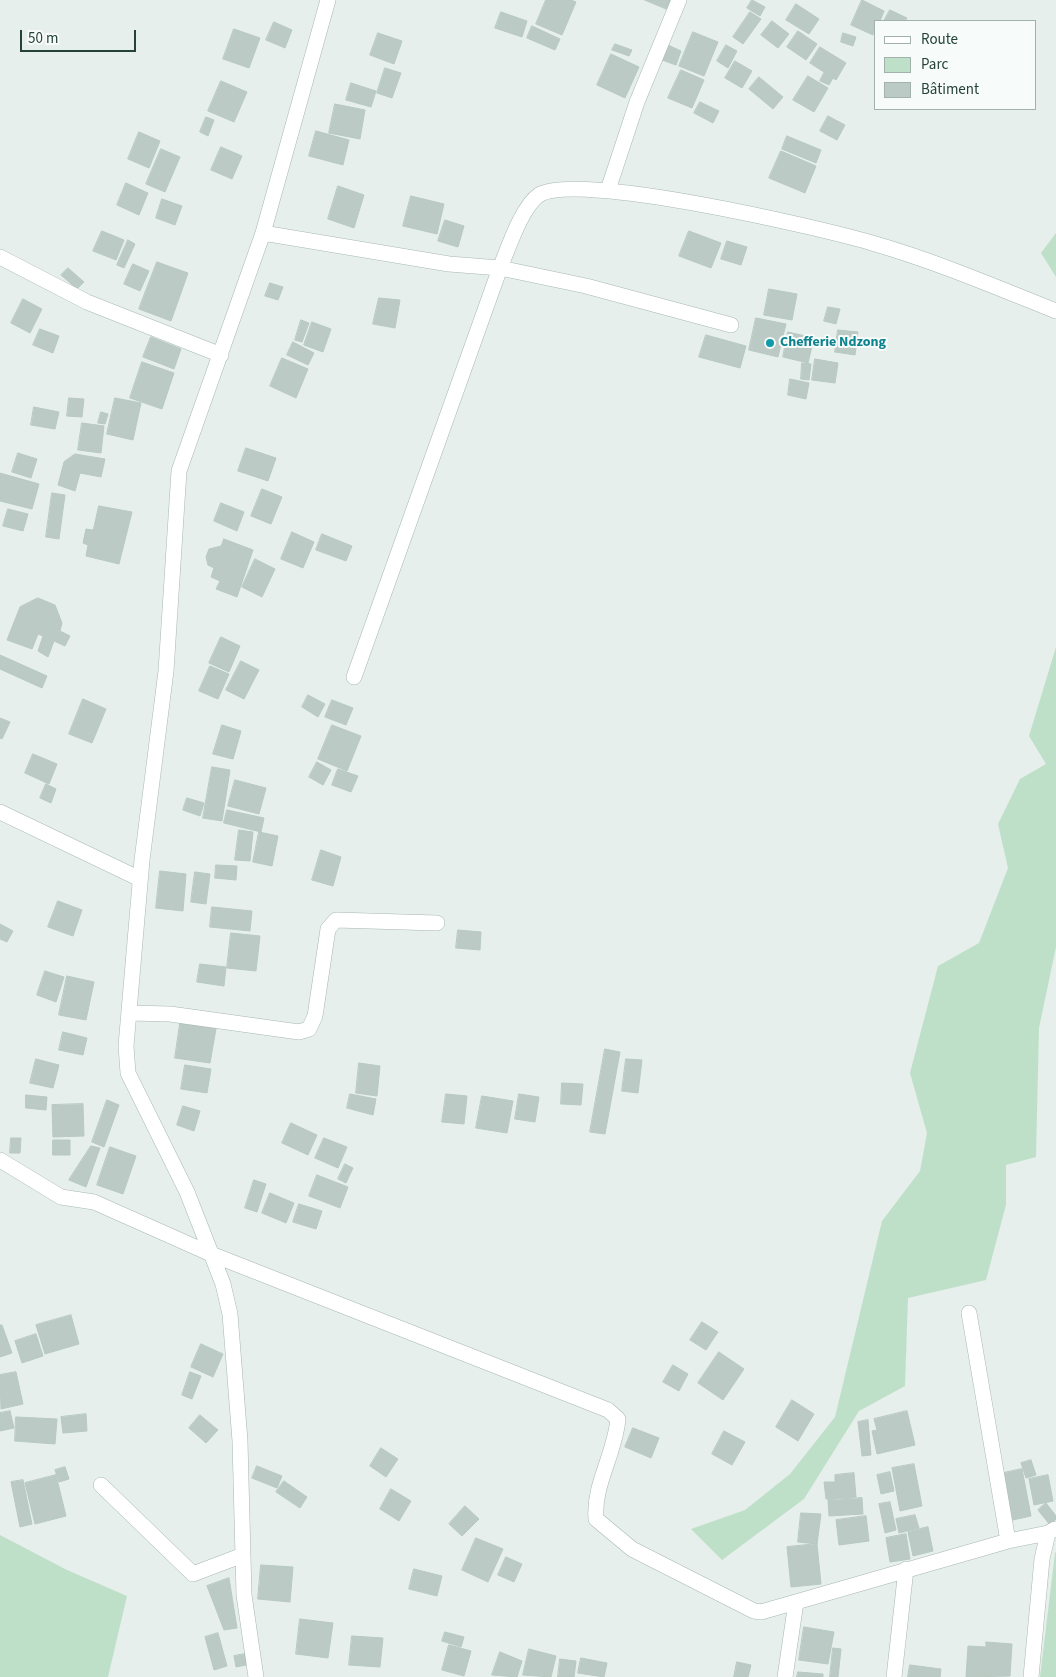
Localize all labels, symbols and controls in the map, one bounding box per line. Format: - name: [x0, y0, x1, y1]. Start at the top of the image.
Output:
- scale bar: [22, 20, 139, 52]
- legend: [874, 20, 1036, 110]
- text: 50 m: [28, 28, 58, 49]
- text: Route: [921, 29, 958, 50]
- text: Parc: [921, 54, 948, 75]
- text: Bâtiment: [921, 79, 979, 100]
- place label: Chefferie Ndzong: [780, 335, 886, 351]
- marker: Chefferie Ndzong: [764, 337, 776, 349]

